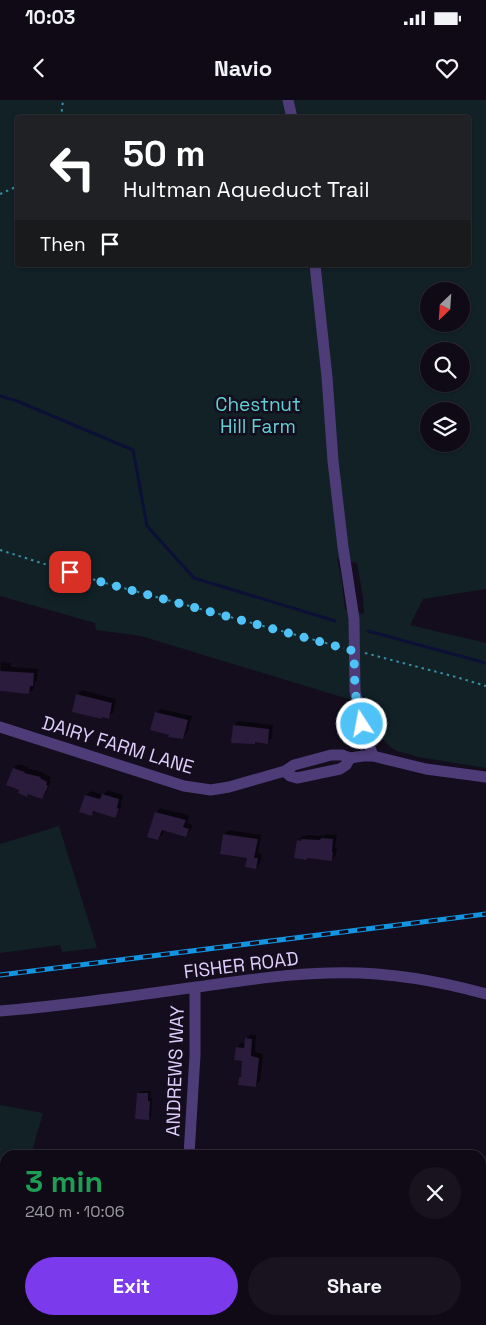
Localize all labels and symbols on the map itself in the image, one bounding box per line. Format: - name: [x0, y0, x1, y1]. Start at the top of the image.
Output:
- north arrow: [420, 282, 470, 332]
- park label: Chestnut Hill Farm: [215, 392, 301, 439]
- pin: [49, 551, 91, 593]
- position arrow: [335, 697, 387, 749]
- street label: DAIRY FARM LANE: [39, 710, 197, 780]
- street label: FISHER ROAD: [182, 946, 300, 984]
- street label: ANDREWS WAY: [160, 1005, 190, 1137]

